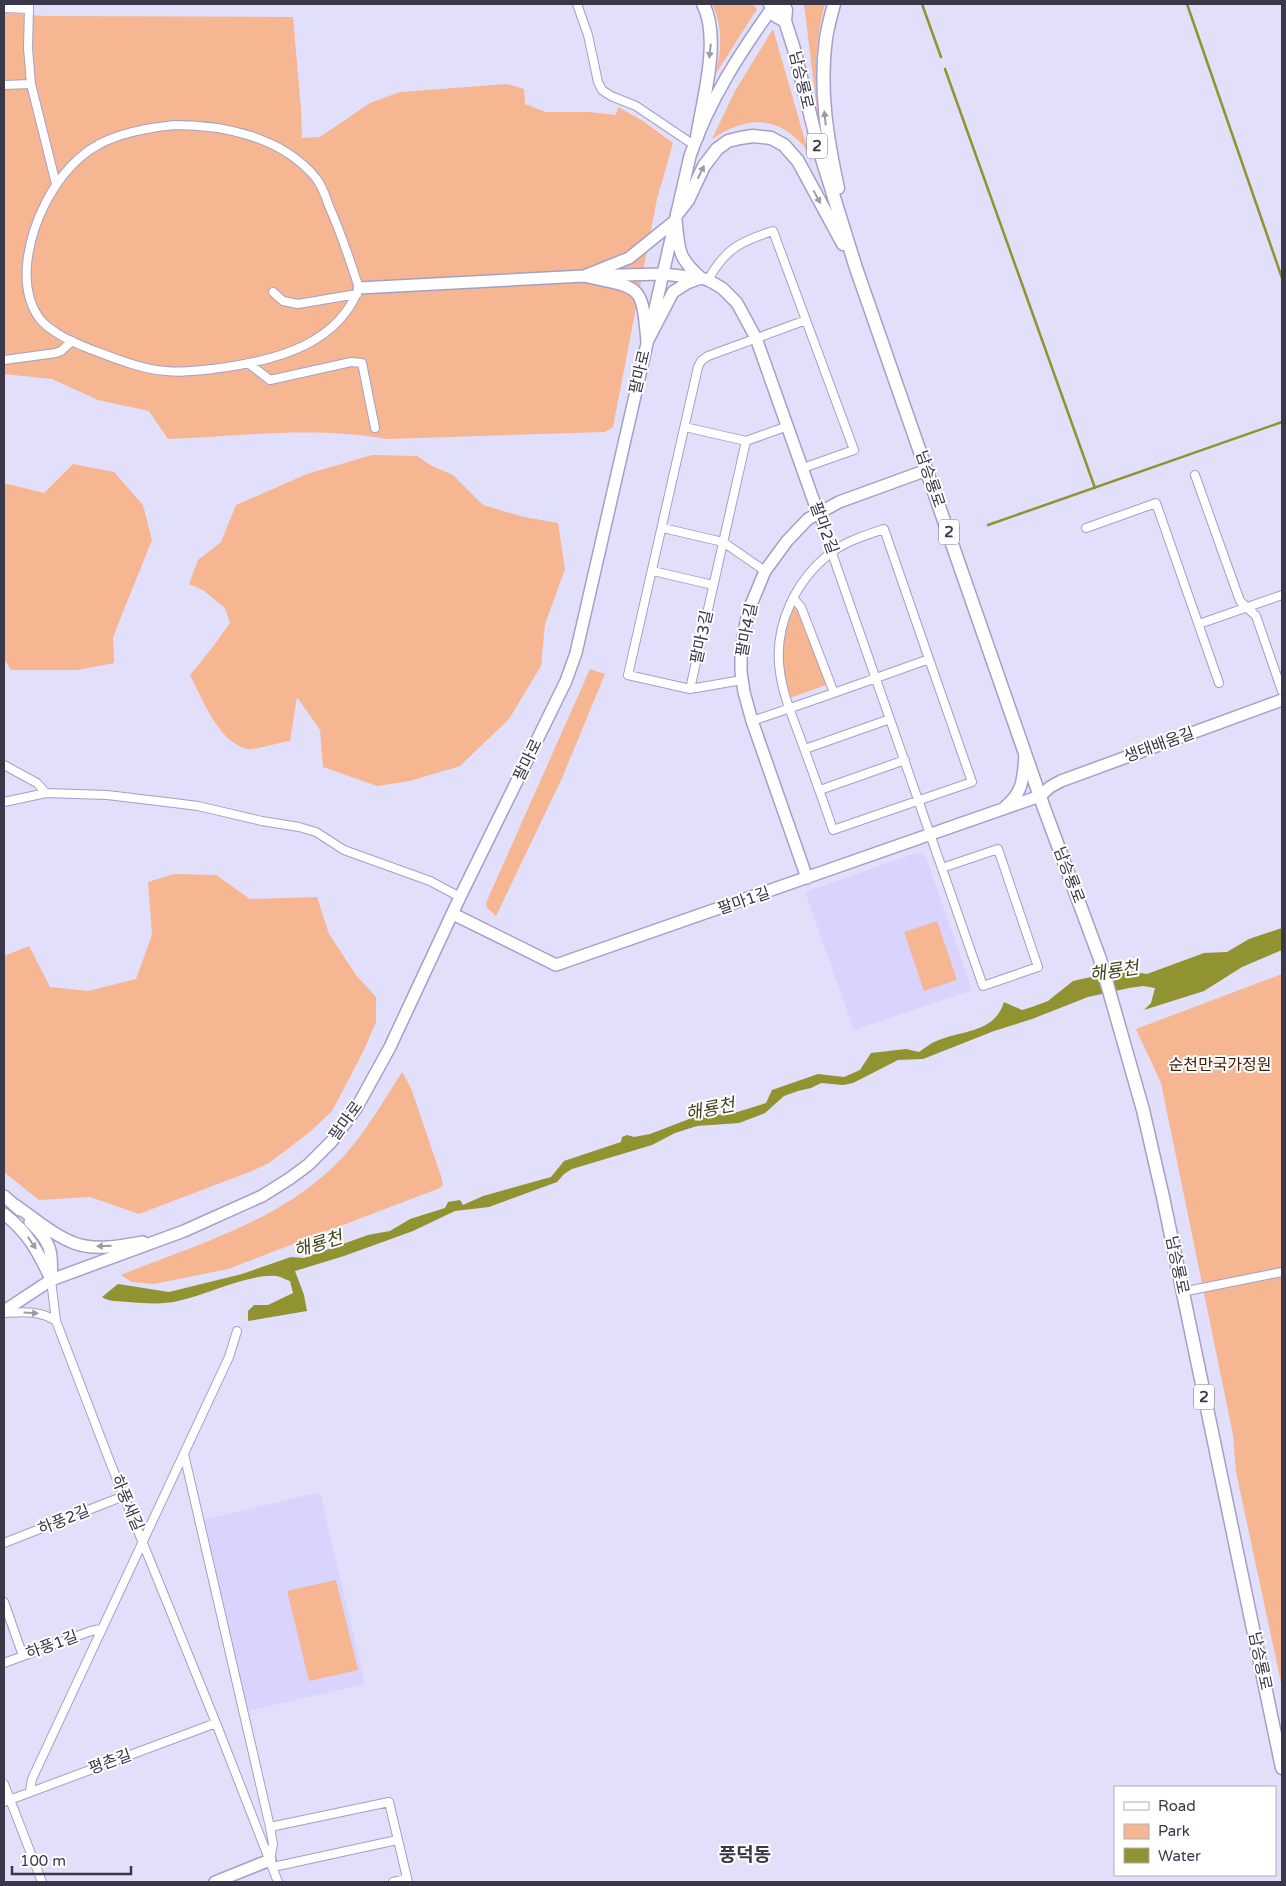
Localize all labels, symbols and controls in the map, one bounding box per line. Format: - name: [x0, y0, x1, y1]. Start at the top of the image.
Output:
- one-way arrow: [706, 43, 714, 59]
- street label: 남승룡로: [785, 49, 817, 111]
- one-way arrow: [821, 109, 829, 125]
- road number: 2: [807, 134, 827, 158]
- one-way arrow: [697, 165, 706, 180]
- one-way arrow: [813, 190, 821, 204]
- street label: 팔마로: [625, 348, 655, 396]
- street label: 남승룡로: [911, 448, 949, 510]
- street label: 팔마2길: [805, 499, 843, 557]
- road number: 2: [939, 520, 959, 544]
- street label: 팔마4길: [732, 601, 762, 659]
- street label: 팔마3길: [687, 608, 717, 666]
- street label: 생태배움길: [1121, 723, 1197, 767]
- street label: 팔마로: [509, 736, 547, 784]
- street label: 남승룡로: [1049, 844, 1089, 906]
- street label: 팔마1길: [715, 883, 773, 919]
- water label: 해룡천: [1088, 956, 1143, 986]
- park label: 순천만국가정원: [1168, 1055, 1272, 1075]
- water label: 해룡천: [684, 1093, 739, 1125]
- street label: 팔마로: [325, 1097, 367, 1145]
- water label: 해룡천: [291, 1226, 347, 1262]
- street label: 남승룡로: [1161, 1234, 1193, 1296]
- one-way arrow: [27, 1237, 37, 1250]
- one-way arrow: [95, 1243, 111, 1251]
- one-way arrow: [23, 1309, 39, 1317]
- road number: 2: [1194, 1384, 1214, 1410]
- street label: 하풍새길: [106, 1472, 148, 1534]
- street label: 하풍2길: [35, 1501, 93, 1539]
- street label: 하풍1길: [23, 1626, 81, 1664]
- street label: 남승룡로: [1244, 1630, 1276, 1692]
- street label: 평촌길: [86, 1745, 134, 1779]
- legend: [1114, 1786, 1276, 1876]
- text: Road: [1158, 1797, 1196, 1815]
- text: Park: [1158, 1822, 1190, 1840]
- scale bar: [12, 1844, 131, 1876]
- district label: 풍덕동: [719, 1844, 771, 1866]
- text: Water: [1158, 1847, 1201, 1865]
- text: 100 m: [20, 1852, 66, 1870]

